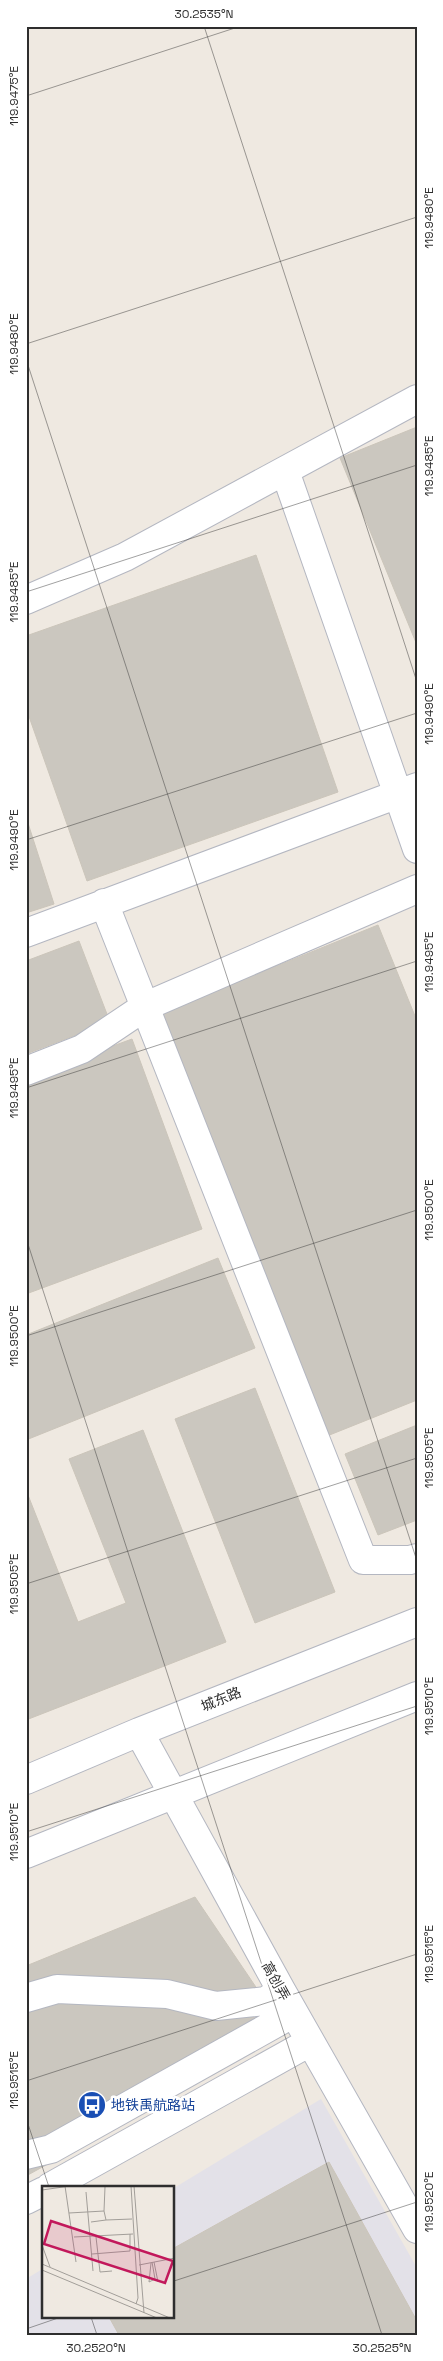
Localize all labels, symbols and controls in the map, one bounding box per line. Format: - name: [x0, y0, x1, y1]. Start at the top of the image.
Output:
- text: 30.2535°N: [174, 6, 234, 22]
- text: 119.9475°E: [6, 66, 22, 126]
- text: 119.9480°E: [421, 187, 437, 249]
- text: 119.9480°E: [6, 313, 22, 375]
- text: 119.9485°E: [421, 435, 437, 497]
- text: 119.9485°E: [6, 561, 22, 623]
- text: 119.9490°E: [421, 683, 437, 745]
- text: 119.9490°E: [6, 809, 22, 871]
- text: 119.9495°E: [421, 931, 437, 993]
- text: 119.9495°E: [6, 1057, 22, 1119]
- text: 119.9500°E: [421, 1179, 437, 1241]
- text: 119.9500°E: [6, 1305, 22, 1367]
- text: 119.9505°E: [421, 1427, 437, 1489]
- text: 119.9505°E: [6, 1553, 22, 1615]
- text: 119.9510°E: [421, 1676, 437, 1735]
- street label: 城东路: [198, 1683, 244, 1715]
- text: 119.9510°E: [6, 1802, 22, 1861]
- text: 119.9515°E: [421, 1925, 437, 1983]
- street label: 高创弄: [258, 1958, 294, 2004]
- text: 119.9515°E: [6, 2051, 22, 2109]
- bus stop icon: 地铁禹航路站: [77, 2090, 107, 2120]
- place label: 地铁禹航路站: [111, 2096, 195, 2114]
- text: 119.9520°E: [421, 2171, 437, 2233]
- inset map: [42, 2186, 175, 2318]
- text: 30.2520°N: [66, 2340, 126, 2356]
- text: 30.2525°N: [352, 2340, 412, 2356]

